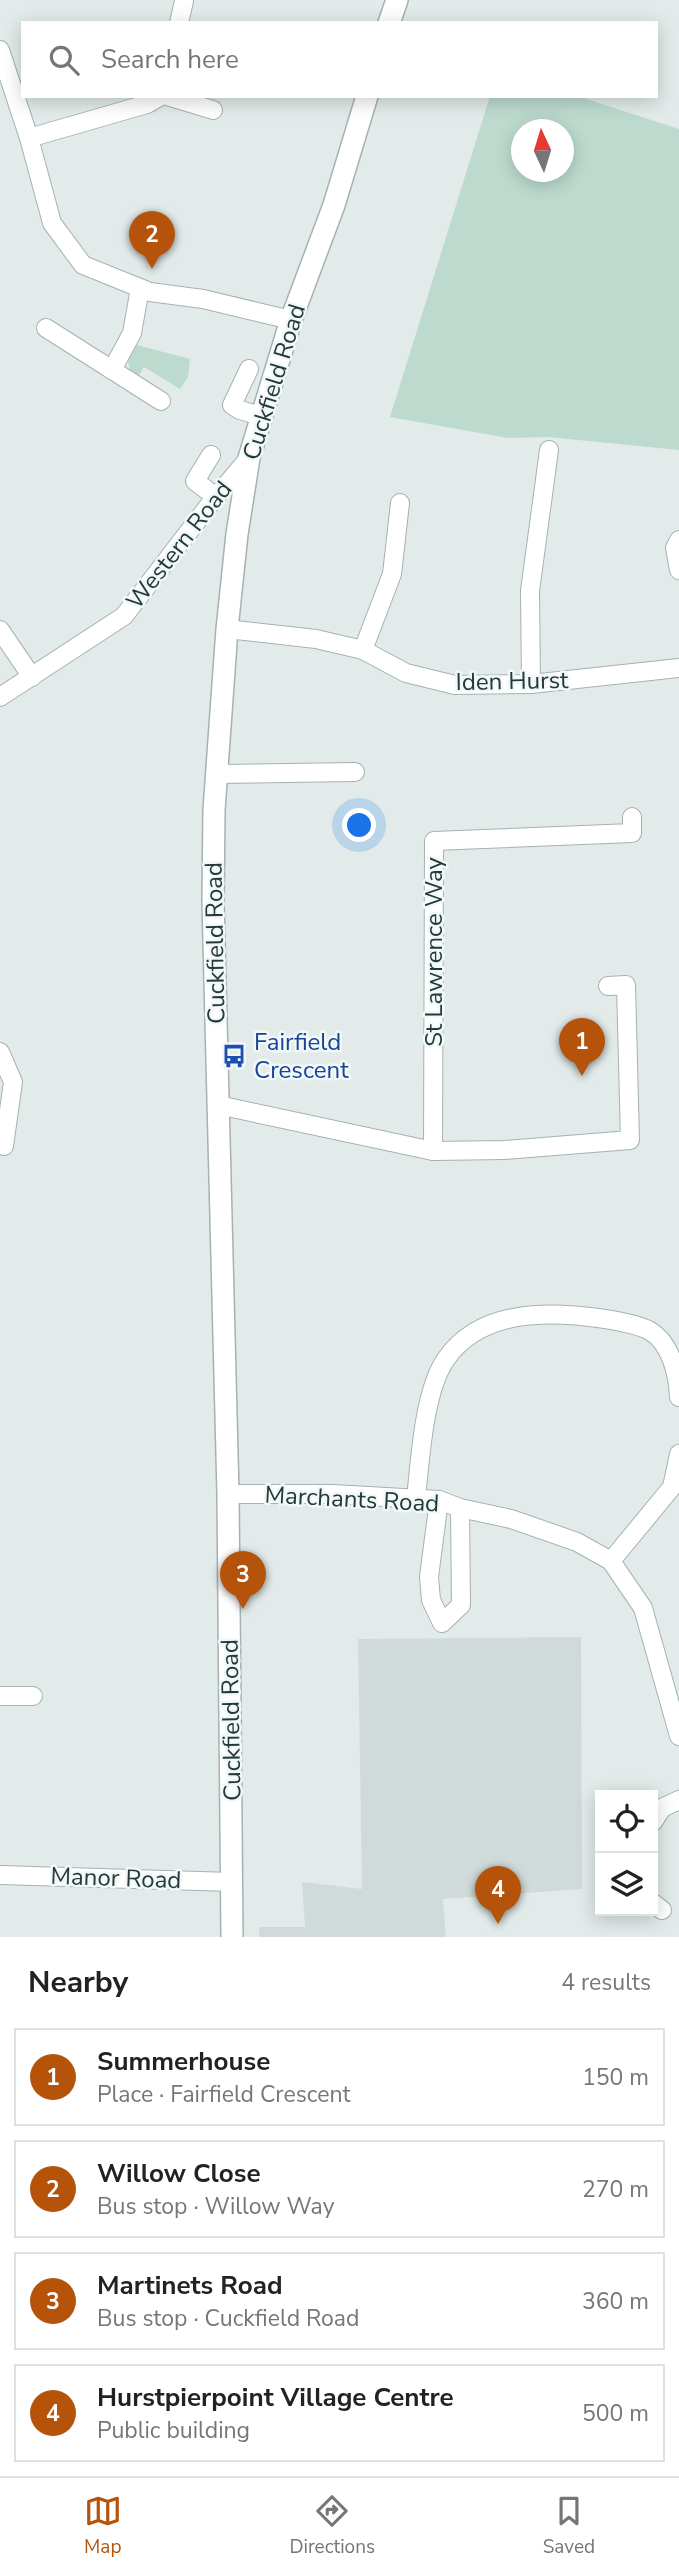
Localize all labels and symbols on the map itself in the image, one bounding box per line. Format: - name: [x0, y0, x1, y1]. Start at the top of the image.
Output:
- north arrow: [511, 119, 574, 182]
- pin: 2: [129, 211, 175, 269]
- street label: Cuckfield Road: [235, 300, 313, 464]
- street label: Western Road: [119, 474, 239, 616]
- street label: Iden Hurst: [455, 664, 569, 698]
- your location: [342, 808, 376, 842]
- street label: St Lawrence Way: [418, 856, 450, 1047]
- street label: Cuckfield Road: [198, 862, 232, 1024]
- pin: 1: [559, 1018, 605, 1076]
- place label: Fairfield Crescent: [254, 1026, 349, 1086]
- bus stop icon: Fairfield Crescent: [220, 1042, 248, 1070]
- street label: Marchants Road: [264, 1478, 440, 1520]
- pin: 3: [220, 1551, 266, 1609]
- street label: Cuckfield Road: [214, 1639, 248, 1801]
- street label: Manor Road: [50, 1860, 182, 1896]
- pin: 4: [475, 1866, 521, 1924]

